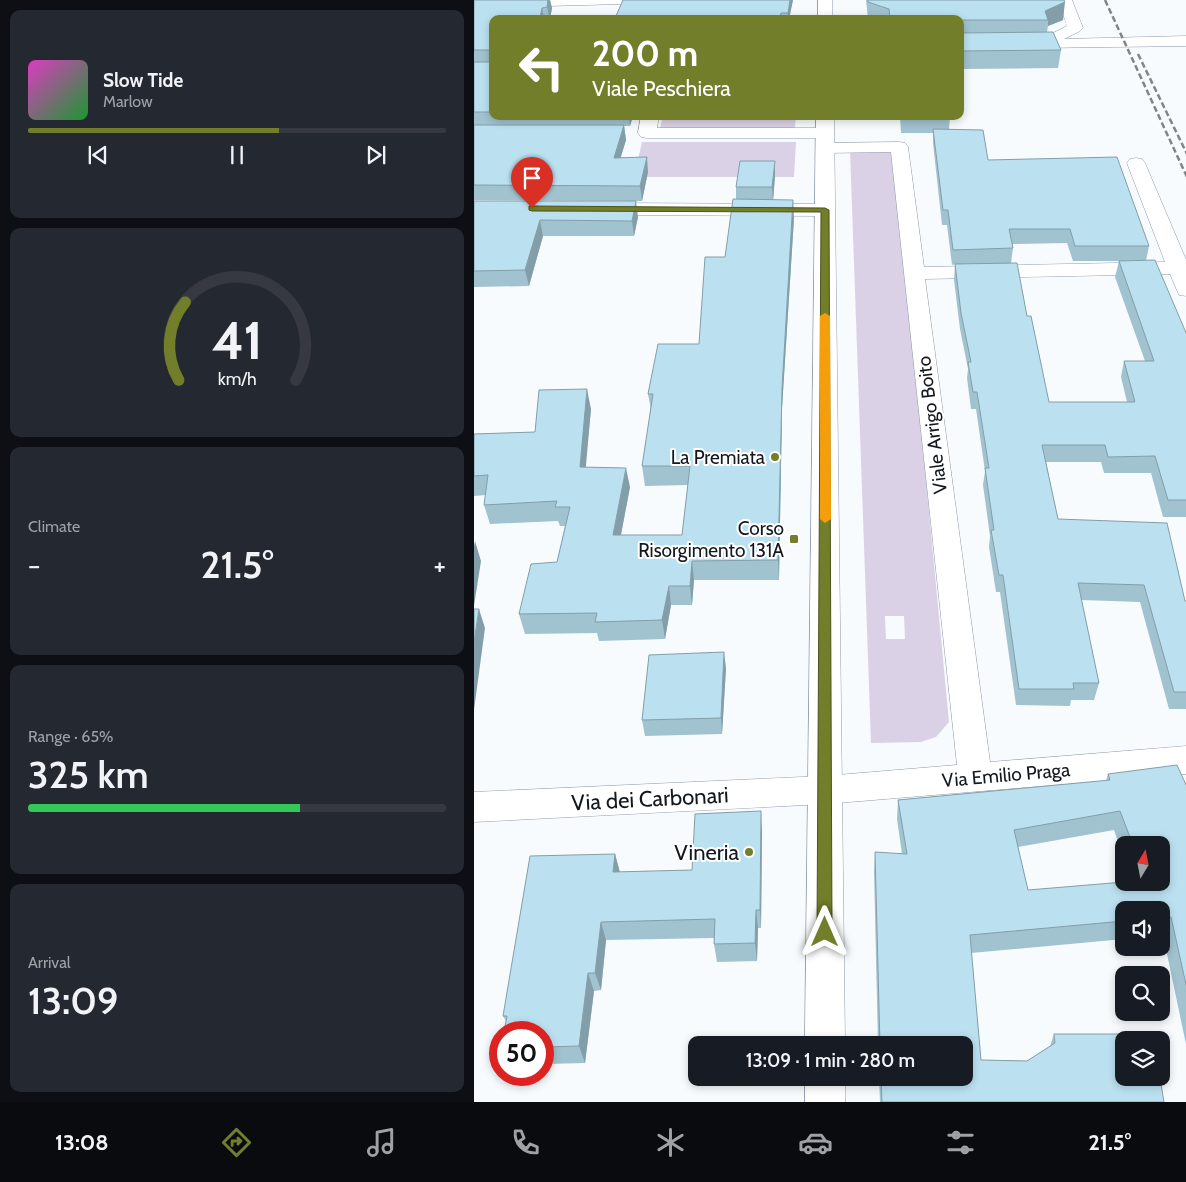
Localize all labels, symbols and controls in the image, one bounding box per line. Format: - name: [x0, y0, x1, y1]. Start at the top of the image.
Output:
- text: 200 m: [592, 32, 698, 75]
- icon: left: [509, 35, 574, 100]
- text: Slow Tide: [103, 69, 183, 92]
- text: Viale Peschiera: [592, 75, 731, 102]
- text: Marlow: [103, 92, 153, 111]
- icon: previous: [84, 141, 112, 169]
- icon: pause: [223, 141, 251, 169]
- icon: next: [362, 141, 390, 169]
- pin: [511, 157, 553, 208]
- icon: arrive: [518, 164, 546, 192]
- text: 41: [211, 309, 263, 372]
- street label: Viale Arrigo Boito: [912, 355, 952, 495]
- text: km/h: [217, 368, 257, 389]
- place label: La Premiata: [671, 446, 765, 469]
- marker: La Premiata: [769, 451, 781, 463]
- text: Climate: [28, 517, 80, 536]
- place label: Corso Risorgimento 131A: [638, 517, 784, 562]
- marker: Corso Risorgimento 131A: [788, 533, 800, 545]
- text: 21.5°: [200, 541, 274, 588]
- text: −: [28, 548, 40, 582]
- text: +: [434, 548, 446, 582]
- text: Range · 65%: [28, 727, 114, 746]
- text: 325 km: [28, 751, 149, 798]
- street label: Via Emilio Praga: [941, 758, 1071, 792]
- street label: Via dei Carbonari: [571, 781, 729, 817]
- north arrow: [1115, 836, 1170, 891]
- map controls: [1115, 836, 1170, 1086]
- place label: Vineria: [674, 839, 739, 866]
- marker: Vineria: [743, 846, 755, 858]
- button: sound: [1115, 901, 1170, 956]
- position arrow: [798, 905, 850, 957]
- text: Arrival: [28, 953, 71, 972]
- button: search: [1115, 966, 1170, 1021]
- text: 13:09: [28, 977, 118, 1024]
- speed limit sign: 50: [489, 1021, 554, 1086]
- button: layers: [1115, 1031, 1170, 1086]
- text: 13:09 · 1 min · 280 m: [746, 1049, 915, 1072]
- icon: directions: [219, 1125, 254, 1160]
- icon: music: [364, 1125, 399, 1160]
- icon: phone: [508, 1125, 543, 1160]
- icon: climate: [653, 1125, 688, 1160]
- icon: car: [798, 1125, 833, 1160]
- icon: filters: [943, 1125, 978, 1160]
- text: 13:08: [55, 1129, 109, 1156]
- text: 21.5°: [1088, 1129, 1131, 1156]

